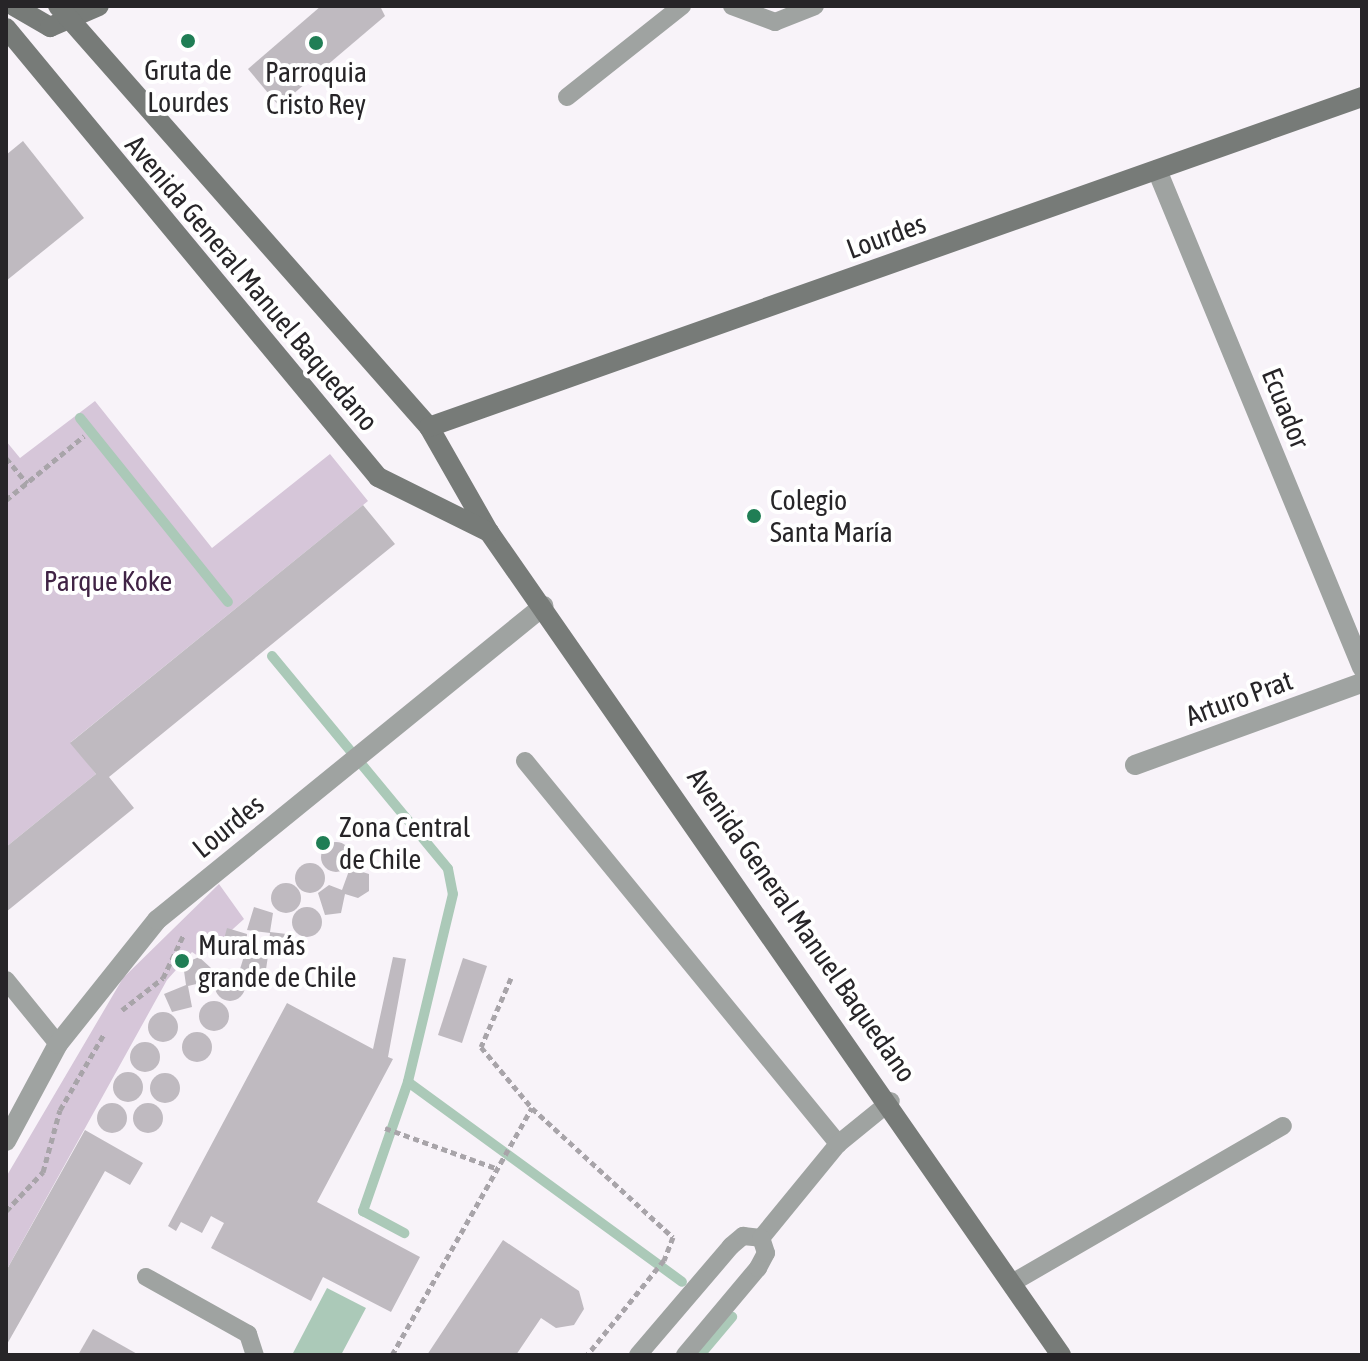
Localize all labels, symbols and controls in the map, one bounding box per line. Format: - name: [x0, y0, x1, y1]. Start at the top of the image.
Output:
- marker: Gruta de Lourdes: [179, 32, 197, 50]
- marker: Parroquia Cristo Rey: [307, 34, 325, 52]
- place label: Gruta de Lourdes: [144, 53, 232, 119]
- place label: Parroquia Cristo Rey: [265, 55, 367, 121]
- street label: Avenida General Manuel Baquedano: [119, 128, 385, 438]
- street label: Lourdes: [842, 206, 930, 266]
- street label: Ecuador: [1255, 363, 1317, 453]
- place label: Colegio Santa María: [770, 483, 893, 549]
- marker: Colegio Santa María: [745, 507, 763, 525]
- park label: Parque Koke: [44, 564, 172, 598]
- street label: Arturo Prat: [1181, 663, 1297, 733]
- street label: Avenida General Manuel Baquedano: [681, 762, 923, 1088]
- street label: Lourdes: [186, 787, 270, 865]
- place label: Zona Central de Chile: [339, 810, 470, 876]
- marker: Zona Central de Chile: [314, 834, 332, 852]
- place label: Mural más grande de Chile: [198, 928, 356, 994]
- marker: Mural más grande de Chile: [173, 952, 191, 970]

